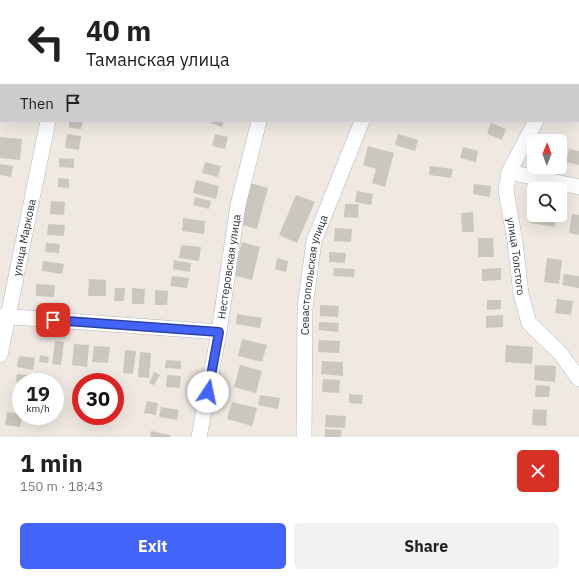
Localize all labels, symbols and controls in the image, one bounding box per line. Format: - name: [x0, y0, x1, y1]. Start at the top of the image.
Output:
- text: 40 m: [86, 12, 151, 49]
- icon: left: [20, 16, 72, 68]
- text: Таманская улица: [86, 48, 230, 71]
- icon: arrive: [62, 92, 84, 114]
- text: Then: [20, 94, 54, 113]
- north arrow: [527, 134, 567, 174]
- map controls: [527, 134, 567, 222]
- button: search: [527, 182, 567, 222]
- street label: улица Маркова: [9, 198, 39, 277]
- street label: Нестеровская улица: [214, 213, 244, 320]
- street label: Севастопольская улица: [298, 213, 331, 335]
- street label: улица Толстого: [504, 216, 528, 296]
- pin: [36, 303, 70, 337]
- icon: arrive: [42, 309, 64, 331]
- position arrow: [187, 371, 229, 413]
- speed limit sign: 30: [72, 373, 124, 425]
- text: 19: [26, 380, 50, 407]
- text: km/h: [26, 402, 50, 415]
- text: 1 min: [20, 447, 83, 479]
- button: close: [517, 450, 559, 492]
- text: 150 m · 18:43: [20, 478, 103, 495]
- button: Exit: [20, 523, 286, 569]
- button: Share: [294, 523, 559, 569]

